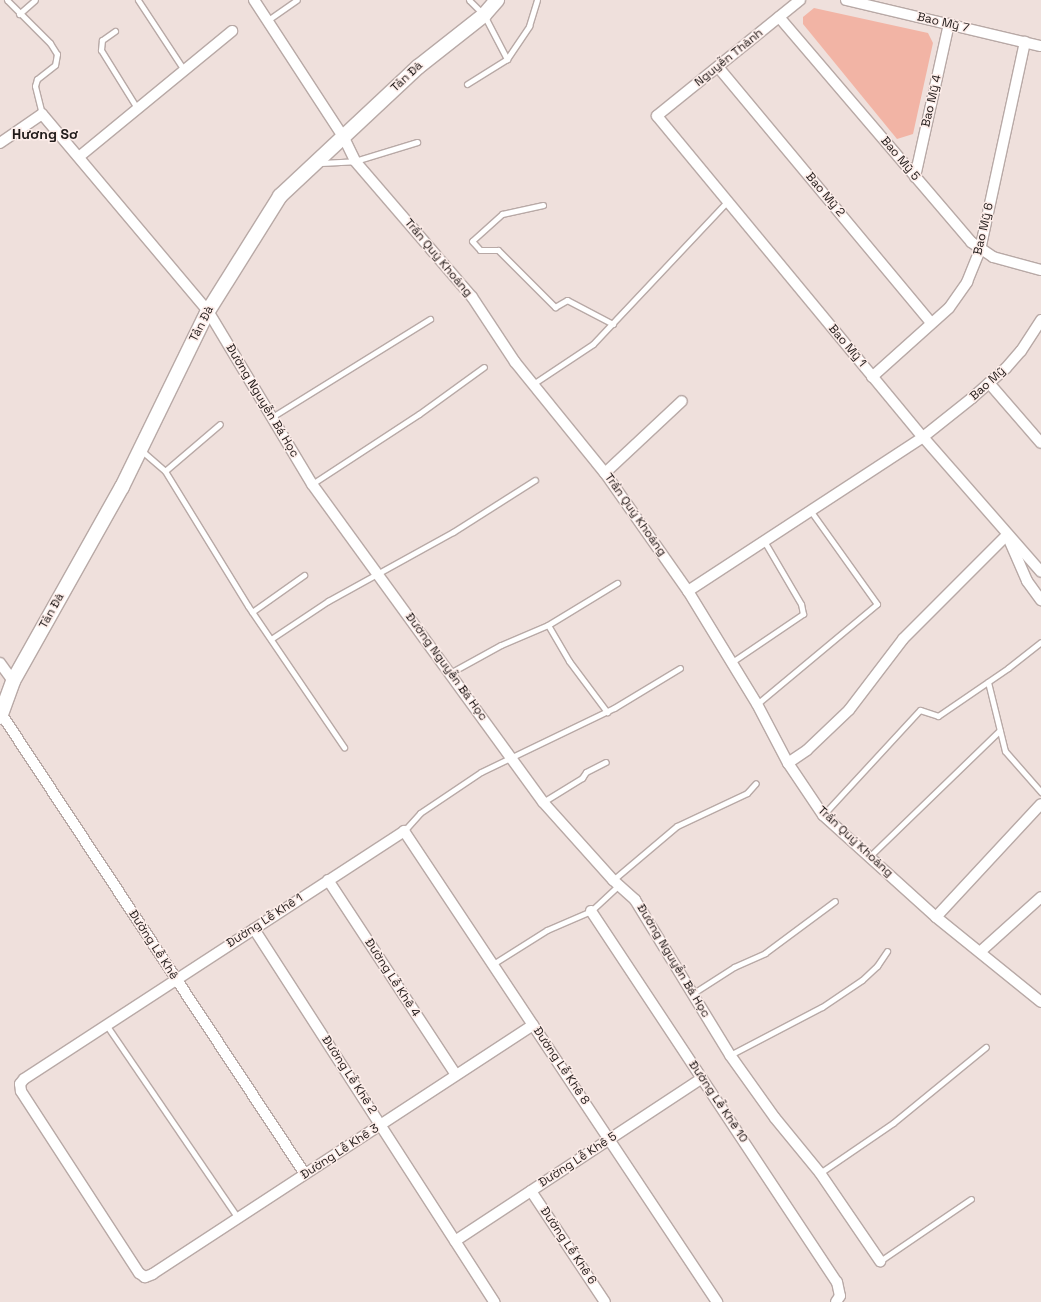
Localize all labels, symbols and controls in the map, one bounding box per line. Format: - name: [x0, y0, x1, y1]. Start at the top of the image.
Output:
- street label: Bao Mỹ 7: [916, 10, 970, 36]
- street label: Nguyễn Thành: [692, 26, 766, 90]
- street label: Tản Đà: [388, 59, 426, 95]
- street label: Bao Mỹ 4: [919, 73, 945, 129]
- district label: Hương Sơ: [12, 126, 78, 142]
- street label: Bao Mỹ 5: [877, 134, 923, 184]
- street label: Bao Mỹ 2: [802, 170, 848, 220]
- street label: Bao Mỹ 6: [971, 201, 997, 257]
- street label: Trần Quý Khoáng: [401, 216, 475, 300]
- street label: Tản Đà: [187, 304, 217, 344]
- street label: Bao Mỹ 1: [825, 322, 869, 370]
- street label: Đường Nguyễn Bá Học: [222, 342, 302, 460]
- street label: Bao Mỹ: [967, 364, 1009, 404]
- street label: Trần Quý Khoáng: [601, 471, 669, 559]
- street label: Tản Đà: [36, 591, 68, 631]
- street label: Đường Nguyễn Bá Học: [402, 610, 490, 724]
- street label: Trần Quý Khoáng: [814, 803, 896, 881]
- street label: Đường Lễ Khê 1: [224, 891, 306, 951]
- street label: Đường Nguyễn Bá Học: [633, 902, 713, 1020]
- street label: Đường Lễ Khê: [125, 908, 181, 982]
- street label: Đường Lễ Khê 4: [361, 936, 423, 1020]
- street label: Đường Lễ Khê 8: [530, 1025, 592, 1107]
- street label: Đường Lễ Khê 2: [318, 1033, 380, 1117]
- street label: Đường Lễ Khê 10: [685, 1058, 751, 1146]
- street label: Đường Lễ Khê 3: [298, 1121, 382, 1183]
- street label: Đường Lễ Khê 5: [536, 1129, 620, 1191]
- street label: Đường Lễ Khê 6: [537, 1205, 599, 1287]

